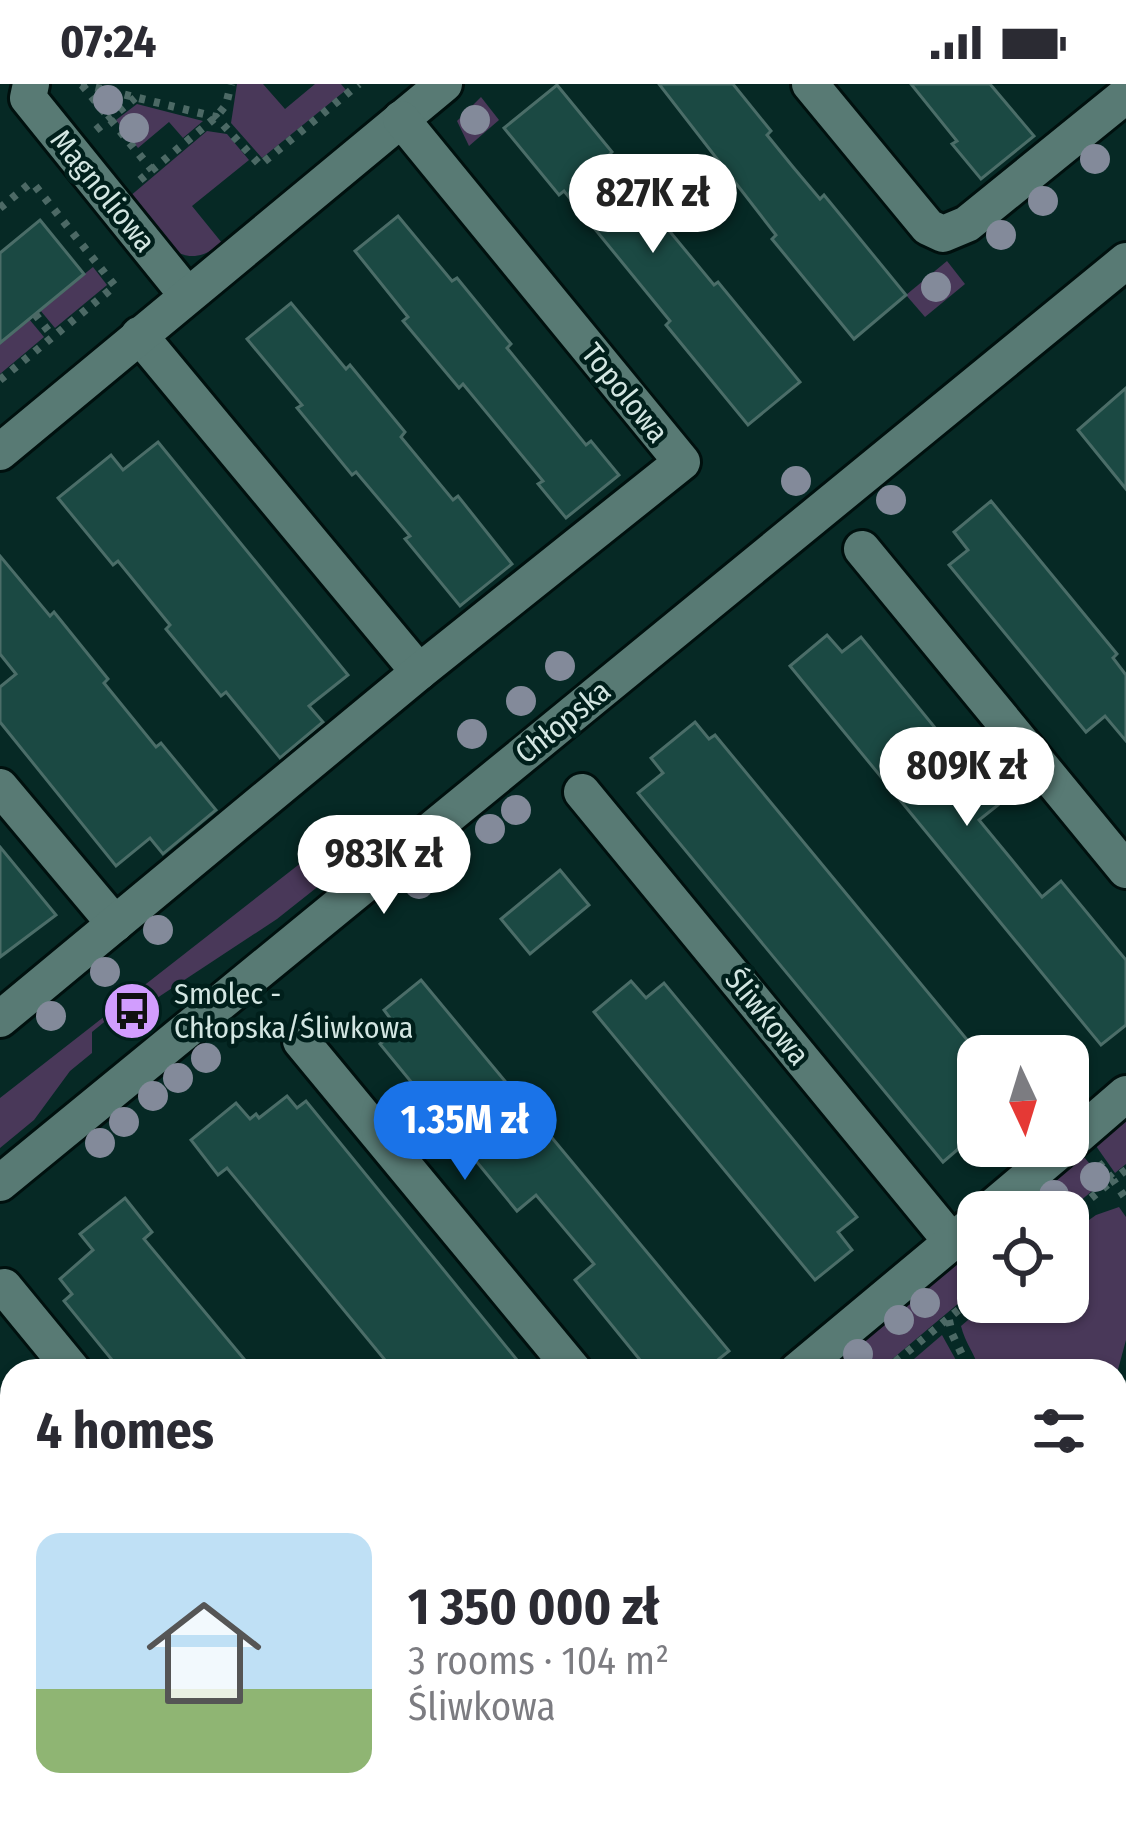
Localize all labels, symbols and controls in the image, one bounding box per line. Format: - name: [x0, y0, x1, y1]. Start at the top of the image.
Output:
- text: 07:24: [60, 15, 156, 69]
- street label: Magnoliowa: [43, 123, 163, 259]
- pin: 827K zł: [542, 154, 764, 256]
- text: 827K zł: [596, 170, 710, 216]
- street label: Topolowa: [574, 336, 676, 450]
- street label: Chłopska: [508, 673, 618, 771]
- pin: 809K zł: [856, 727, 1078, 829]
- text: 809K zł: [906, 743, 1028, 789]
- pin: 983K zł: [273, 815, 495, 917]
- text: 983K zł: [325, 831, 443, 877]
- street label: Śliwkowa: [717, 962, 817, 1072]
- place label: Smolec - Chłopska/Śliwkowa: [174, 976, 413, 1046]
- bus stop icon: Smolec - Chłopska/Śliwkowa: [101, 980, 163, 1042]
- north arrow: [957, 1035, 1089, 1167]
- map controls: [957, 1035, 1089, 1323]
- pin: 1.35M zł: [341, 1081, 589, 1183]
- text: 1.35M zł: [401, 1097, 529, 1143]
- button: locate: [957, 1191, 1089, 1323]
- icon: filters: [1026, 1398, 1092, 1464]
- text: 4 homes: [36, 1400, 214, 1462]
- text: 1 350 000 zł: [408, 1576, 660, 1638]
- icon: home: [132, 1581, 276, 1725]
- text: 3 rooms · 104 m²: [408, 1638, 669, 1684]
- text: Śliwkowa: [408, 1684, 556, 1730]

